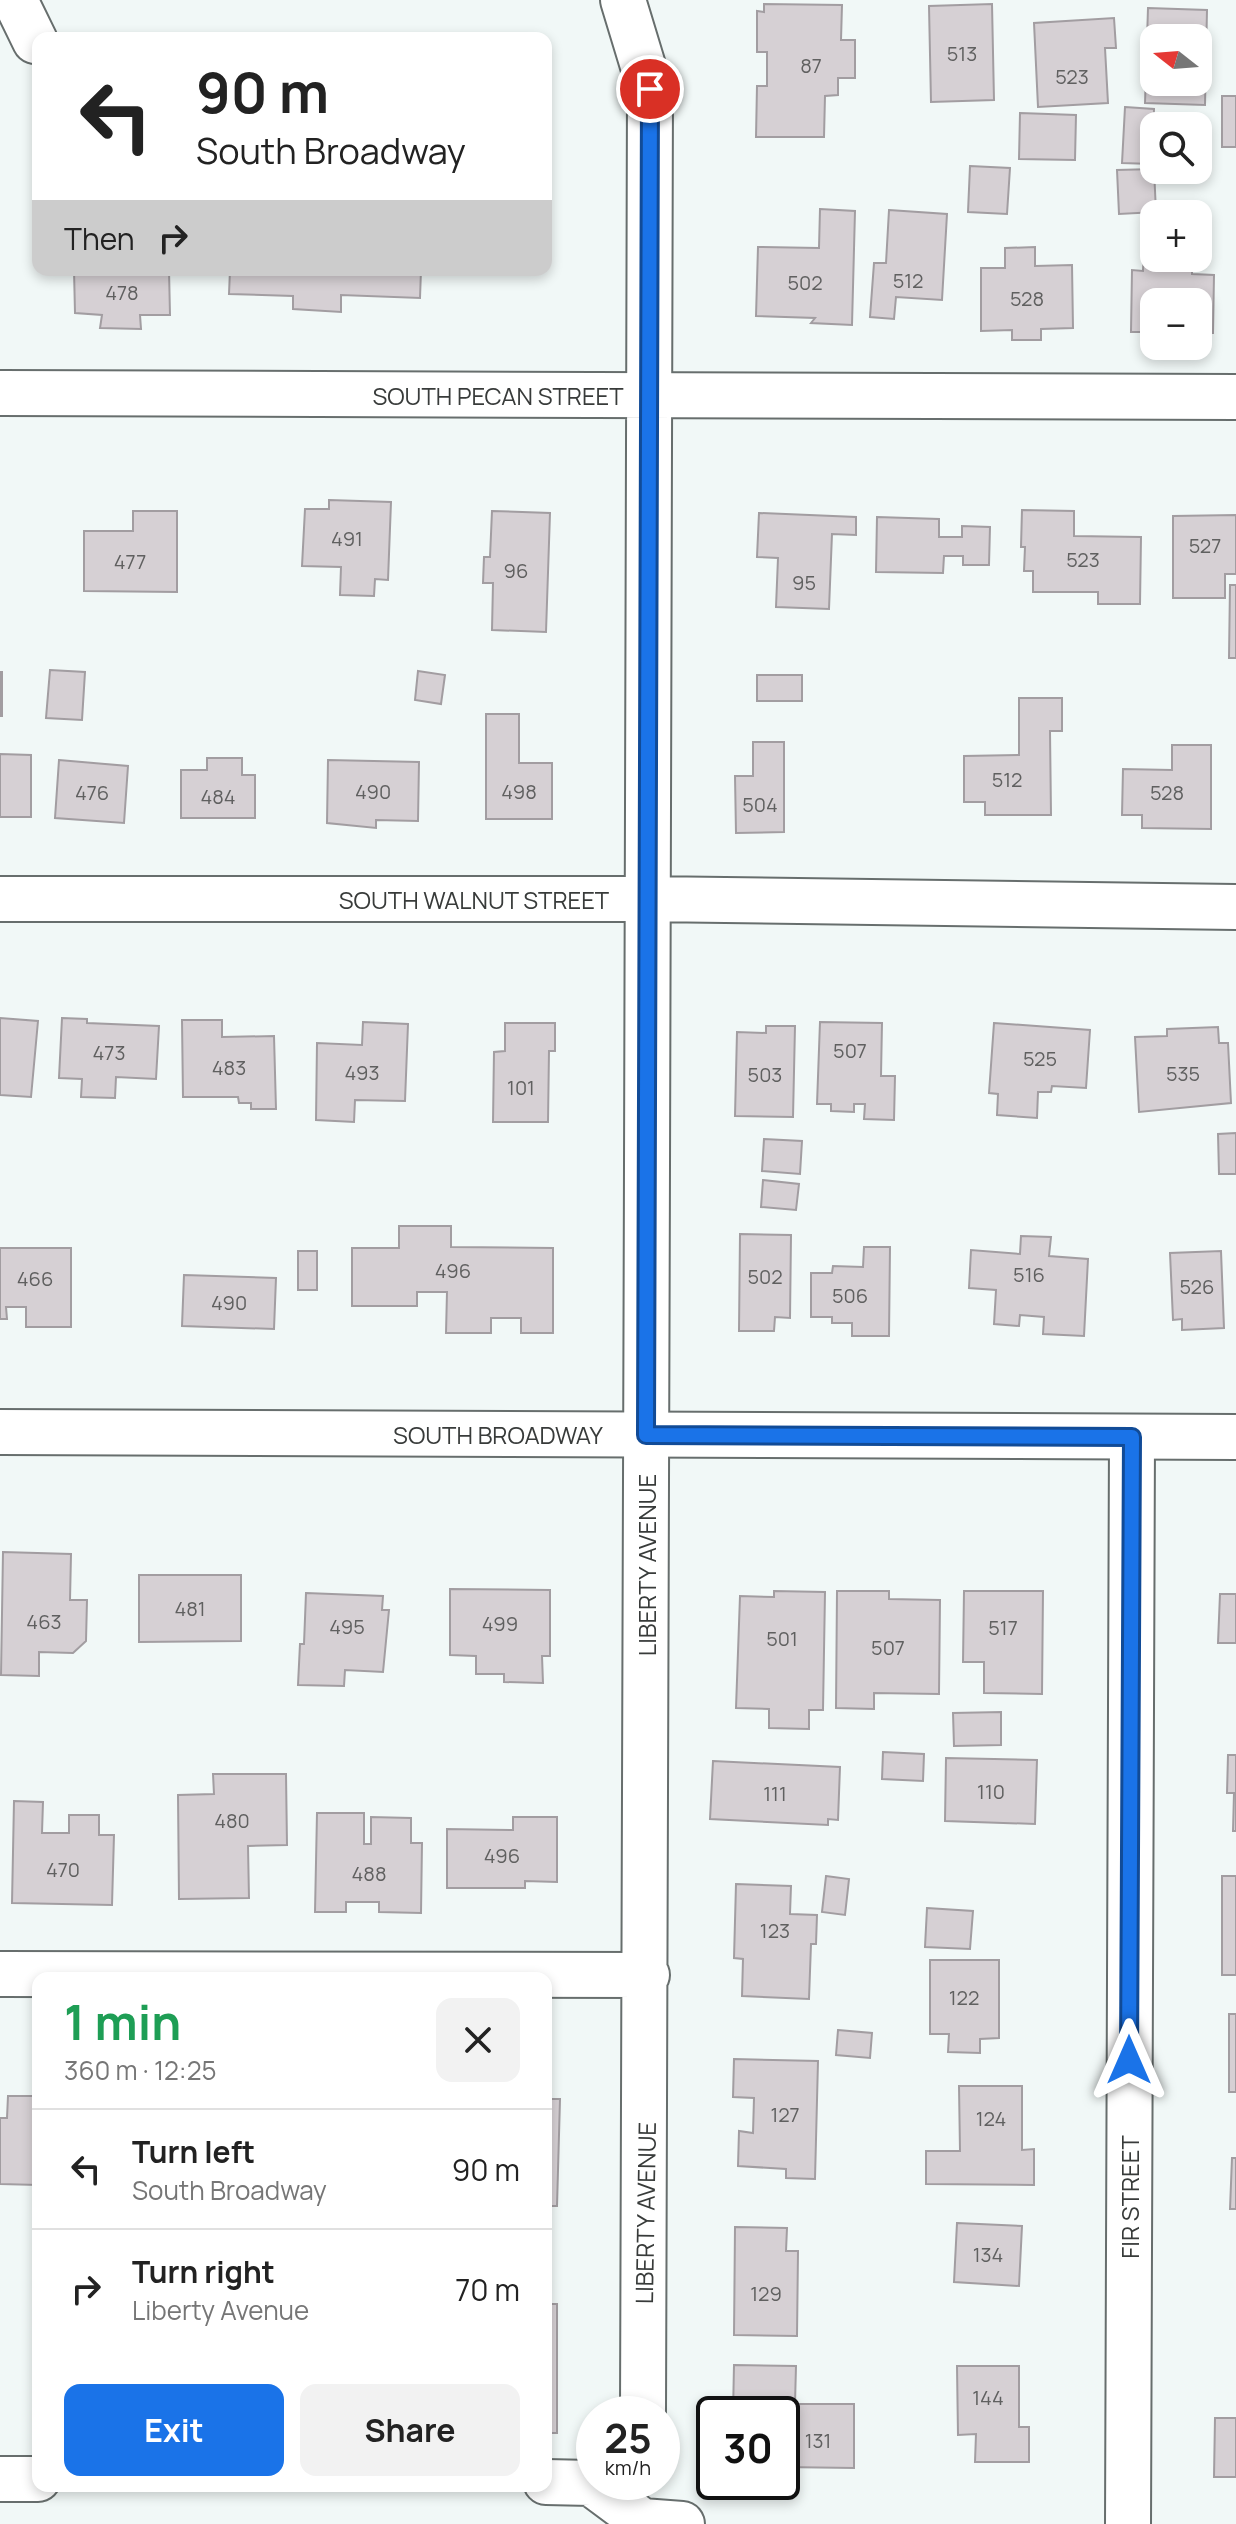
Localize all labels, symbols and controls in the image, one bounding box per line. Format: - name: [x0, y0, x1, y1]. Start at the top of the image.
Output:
- north arrow: [1140, 24, 1212, 96]
- map controls: [1140, 24, 1212, 360]
- house number: 513: [947, 40, 977, 67]
- house number: 87: [800, 52, 822, 79]
- text: 90 m: [196, 53, 329, 130]
- pin: [616, 55, 684, 123]
- house number: 523: [1055, 63, 1089, 90]
- icon: left: [64, 64, 168, 168]
- icon: arrive: [628, 67, 672, 111]
- button: search: [1140, 112, 1212, 184]
- text: South Broadway: [196, 126, 466, 175]
- button: +: [1140, 200, 1212, 272]
- icon: right: [151, 216, 195, 260]
- text: Then: [64, 218, 135, 259]
- house number: 512: [893, 267, 923, 294]
- house number: 502: [787, 269, 823, 296]
- house number: 478: [105, 279, 139, 306]
- house number: 528: [1010, 285, 1044, 312]
- button: −: [1140, 288, 1212, 360]
- street label: SOUTH PECAN STREET: [372, 379, 624, 412]
- house number: 491: [331, 525, 363, 552]
- house number: 527: [1189, 532, 1221, 559]
- house number: 523: [1066, 546, 1100, 573]
- house number: 477: [114, 548, 146, 575]
- house number: 96: [504, 557, 528, 584]
- house number: 95: [792, 569, 816, 596]
- house number: 512: [992, 766, 1022, 793]
- house number: 490: [355, 778, 391, 805]
- house number: 498: [501, 778, 537, 805]
- house number: 476: [75, 779, 109, 806]
- house number: 528: [1150, 779, 1184, 806]
- house number: 484: [200, 783, 236, 810]
- house number: 504: [742, 791, 778, 818]
- street label: SOUTH WALNUT STREET: [339, 883, 610, 916]
- house number: 507: [833, 1037, 867, 1064]
- house number: 473: [93, 1039, 125, 1066]
- house number: 525: [1023, 1045, 1057, 1072]
- house number: 483: [212, 1054, 246, 1081]
- house number: 493: [344, 1059, 380, 1086]
- house number: 535: [1166, 1060, 1200, 1087]
- house number: 503: [748, 1061, 782, 1088]
- house number: 101: [507, 1074, 535, 1101]
- house number: 496: [435, 1257, 471, 1284]
- house number: 516: [1013, 1261, 1045, 1288]
- house number: 502: [747, 1263, 783, 1290]
- house number: 466: [17, 1265, 53, 1292]
- house number: 526: [1180, 1273, 1214, 1300]
- house number: 506: [832, 1282, 868, 1309]
- house number: 490: [211, 1289, 247, 1316]
- street label: SOUTH BROADWAY: [393, 1418, 604, 1451]
- street label: LIBERTY AVENUE: [630, 1474, 663, 1656]
- house number: 481: [174, 1595, 206, 1622]
- house number: 463: [26, 1608, 62, 1635]
- house number: 499: [482, 1610, 518, 1637]
- house number: 495: [329, 1613, 365, 1640]
- house number: 517: [988, 1614, 1018, 1641]
- house number: 501: [766, 1625, 798, 1652]
- house number: 507: [871, 1634, 905, 1661]
- house number: 110: [977, 1778, 1005, 1805]
- house number: 111: [763, 1780, 787, 1807]
- house number: 480: [214, 1807, 250, 1834]
- house number: 496: [484, 1842, 520, 1869]
- house number: 470: [46, 1856, 80, 1883]
- house number: 488: [351, 1860, 387, 1887]
- house number: 123: [760, 1917, 790, 1944]
- house number: 122: [949, 1984, 979, 2011]
- text: 1 min: [64, 1989, 181, 2054]
- button: close: [436, 1998, 520, 2082]
- position arrow: [1087, 2018, 1171, 2102]
- text: 360 m · 12:25: [64, 2052, 216, 2088]
- house number: 127: [770, 2101, 800, 2128]
- house number: 124: [976, 2105, 1006, 2132]
- street label: LIBERTY AVENUE: [627, 2122, 663, 2304]
- text: Turn left: [132, 2131, 255, 2172]
- street label: FIR STREET: [1113, 2135, 1146, 2259]
- icon: left: [64, 2147, 108, 2191]
- text: 90 m: [452, 2149, 520, 2190]
- text: South Broadway: [132, 2172, 327, 2208]
- house number: 134: [973, 2241, 1003, 2268]
- text: Turn right: [132, 2251, 275, 2292]
- icon: right: [64, 2267, 108, 2311]
- text: 70 m: [455, 2269, 520, 2310]
- house number: 129: [750, 2280, 782, 2307]
- text: Liberty Avenue: [132, 2292, 309, 2328]
- button: Exit: [64, 2384, 284, 2476]
- button: Share: [300, 2384, 520, 2476]
- house number: 144: [972, 2384, 1004, 2411]
- speed limit sign: 30: [696, 2396, 800, 2500]
- text: 25: [604, 2410, 652, 2465]
- house number: 131: [805, 2427, 831, 2454]
- text: km/h: [605, 2454, 651, 2481]

